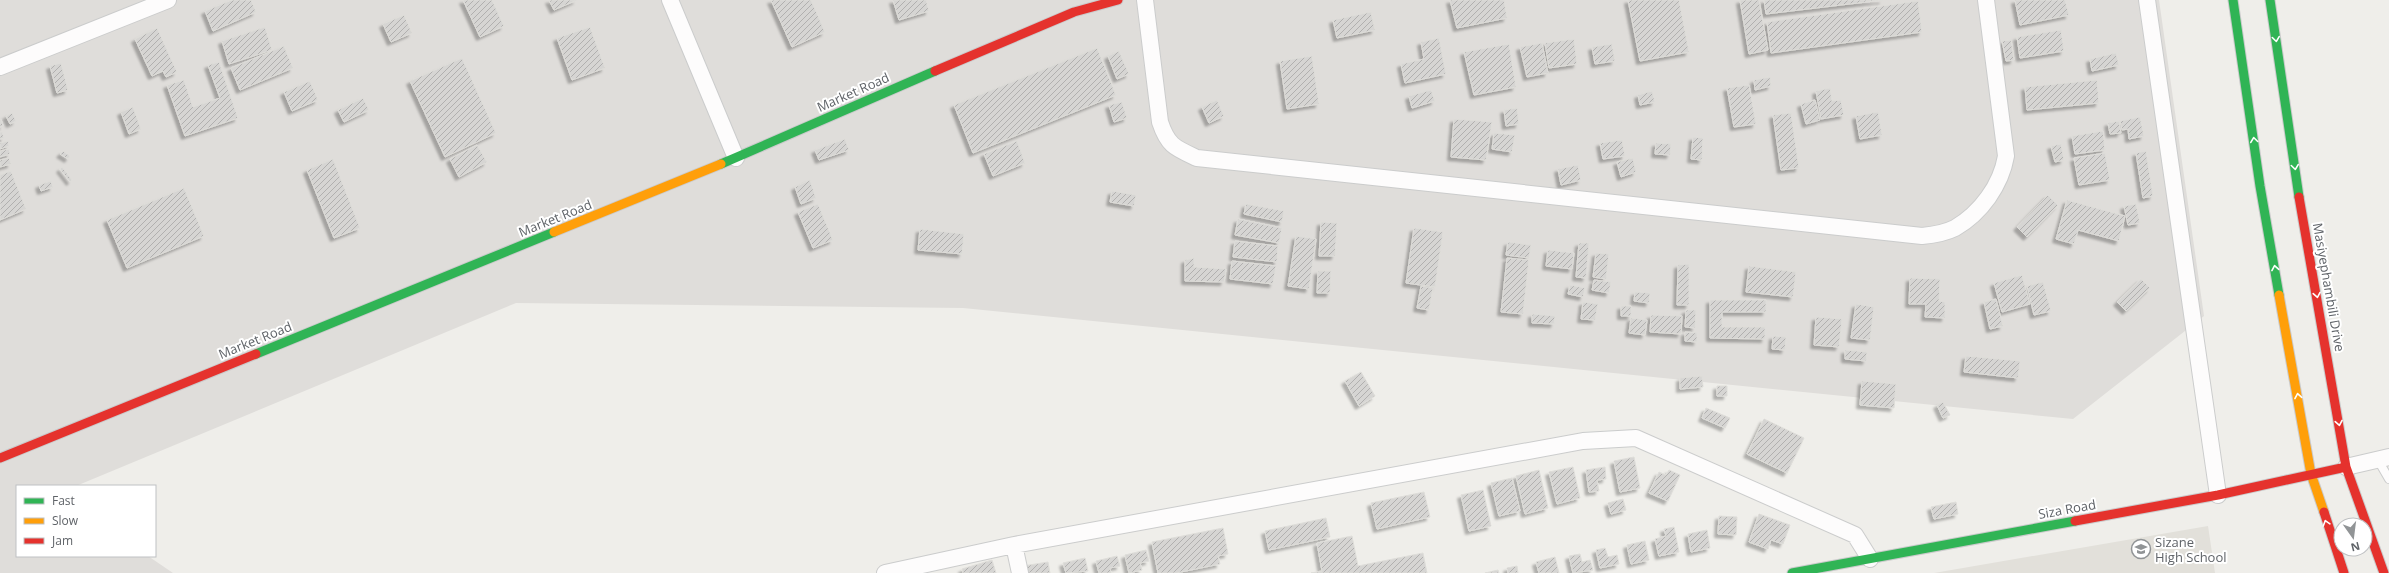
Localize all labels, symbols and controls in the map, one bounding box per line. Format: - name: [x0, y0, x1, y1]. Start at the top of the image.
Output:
- one-way arrow: [2271, 36, 2280, 42]
- street label: Market Road: [814, 68, 892, 116]
- one-way arrow: [2250, 137, 2259, 143]
- one-way arrow: [2290, 164, 2299, 170]
- street label: Market Road: [516, 195, 594, 241]
- street label: Masiyephambili Drive: [2309, 221, 2349, 353]
- one-way arrow: [2271, 265, 2280, 271]
- one-way arrow: [2312, 292, 2321, 298]
- street label: Market Road: [216, 317, 294, 363]
- one-way arrow: [2294, 393, 2303, 399]
- one-way arrow: [2334, 420, 2343, 427]
- legend: [16, 485, 156, 557]
- text: Fast: [52, 492, 75, 509]
- street label: Siza Road: [2037, 495, 2097, 523]
- text: Slow: [52, 512, 79, 529]
- north arrow: [2333, 517, 2373, 557]
- one-way arrow: [2322, 520, 2331, 527]
- text: Jam: [51, 532, 73, 549]
- place label: Sizane High School: [2155, 533, 2227, 566]
- school or university icon: Sizane High School: [2130, 538, 2152, 560]
- text: N: [2349, 539, 2362, 556]

